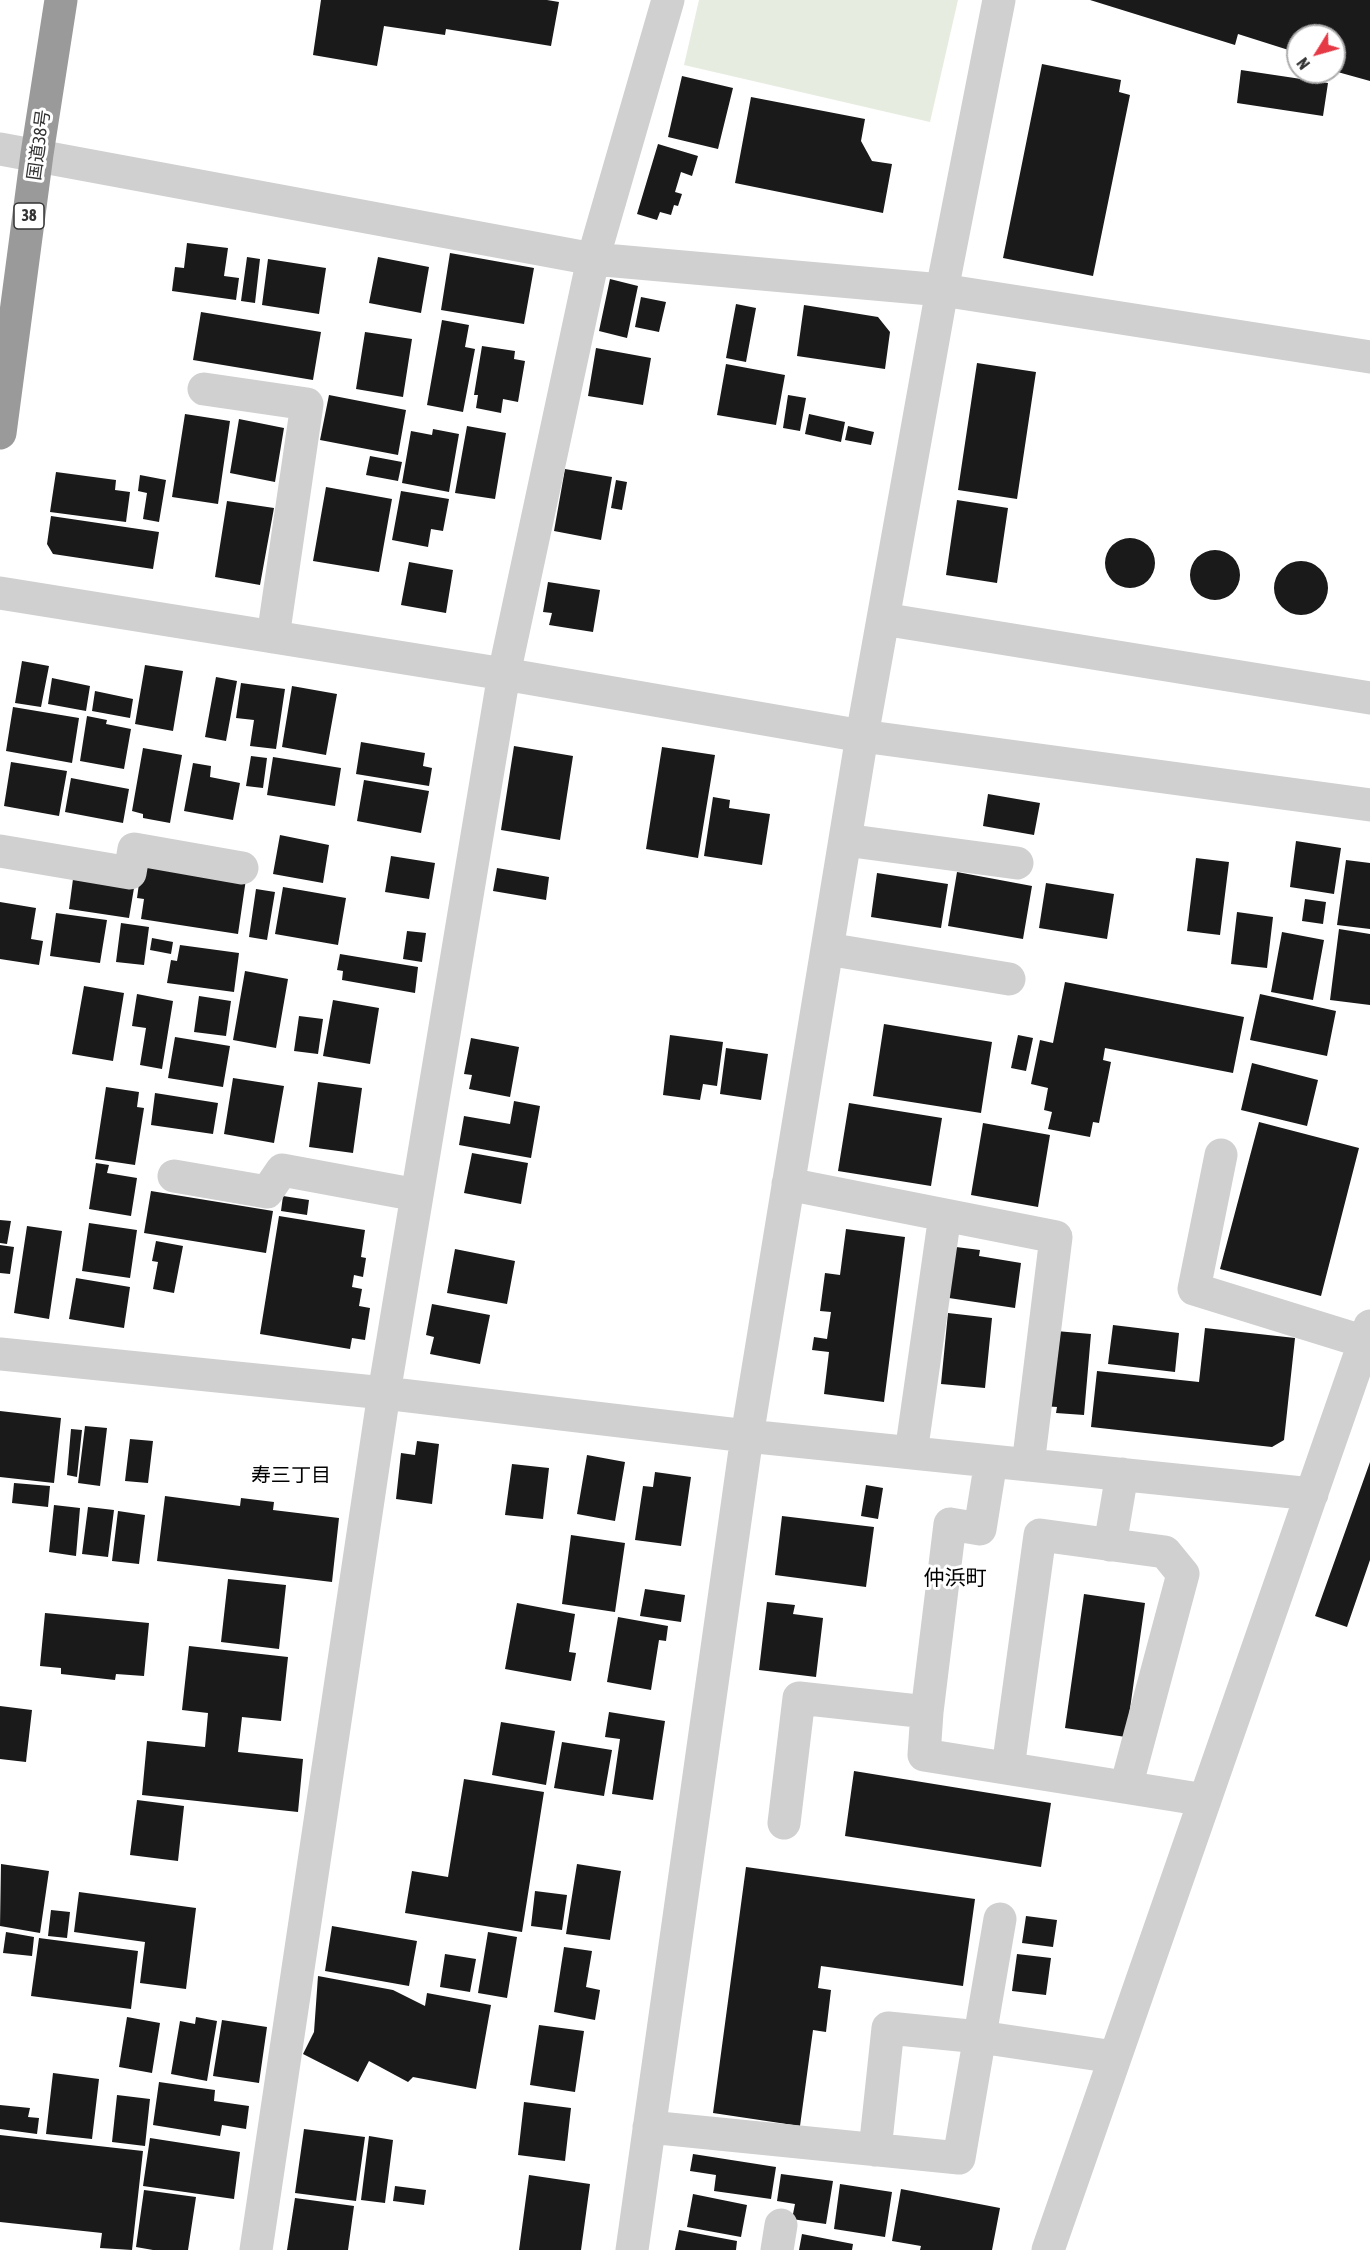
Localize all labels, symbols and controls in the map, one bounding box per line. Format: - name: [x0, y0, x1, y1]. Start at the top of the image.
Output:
- north arrow: [1286, 24, 1346, 84]
- text: N: [1293, 54, 1313, 73]
- street label: 国道38号: [23, 108, 55, 182]
- road number: 38: [14, 203, 44, 229]
- district label: 寿三丁目: [251, 1464, 331, 1488]
- district label: 仲浜町: [924, 1565, 986, 1591]

